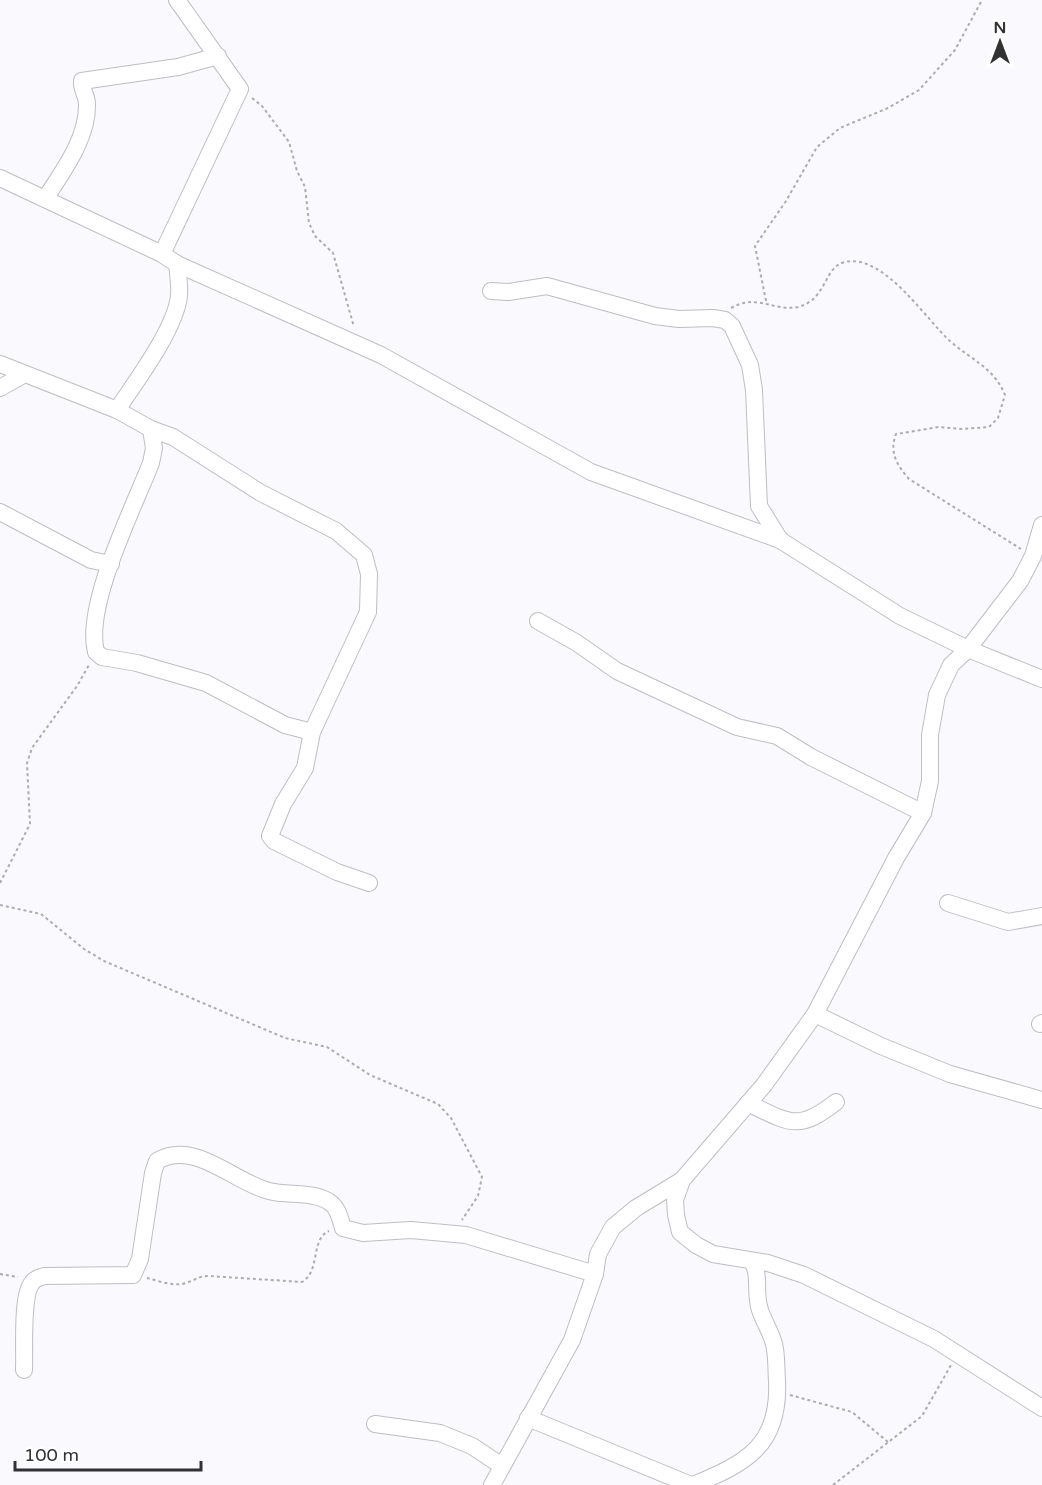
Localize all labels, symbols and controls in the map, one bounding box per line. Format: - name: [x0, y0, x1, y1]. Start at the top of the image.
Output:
- north arrow: [970, 12, 1030, 72]
- text: N: [994, 18, 1006, 38]
- scale bar: [15, 1434, 201, 1472]
- text: 100 m: [24, 1444, 79, 1466]

